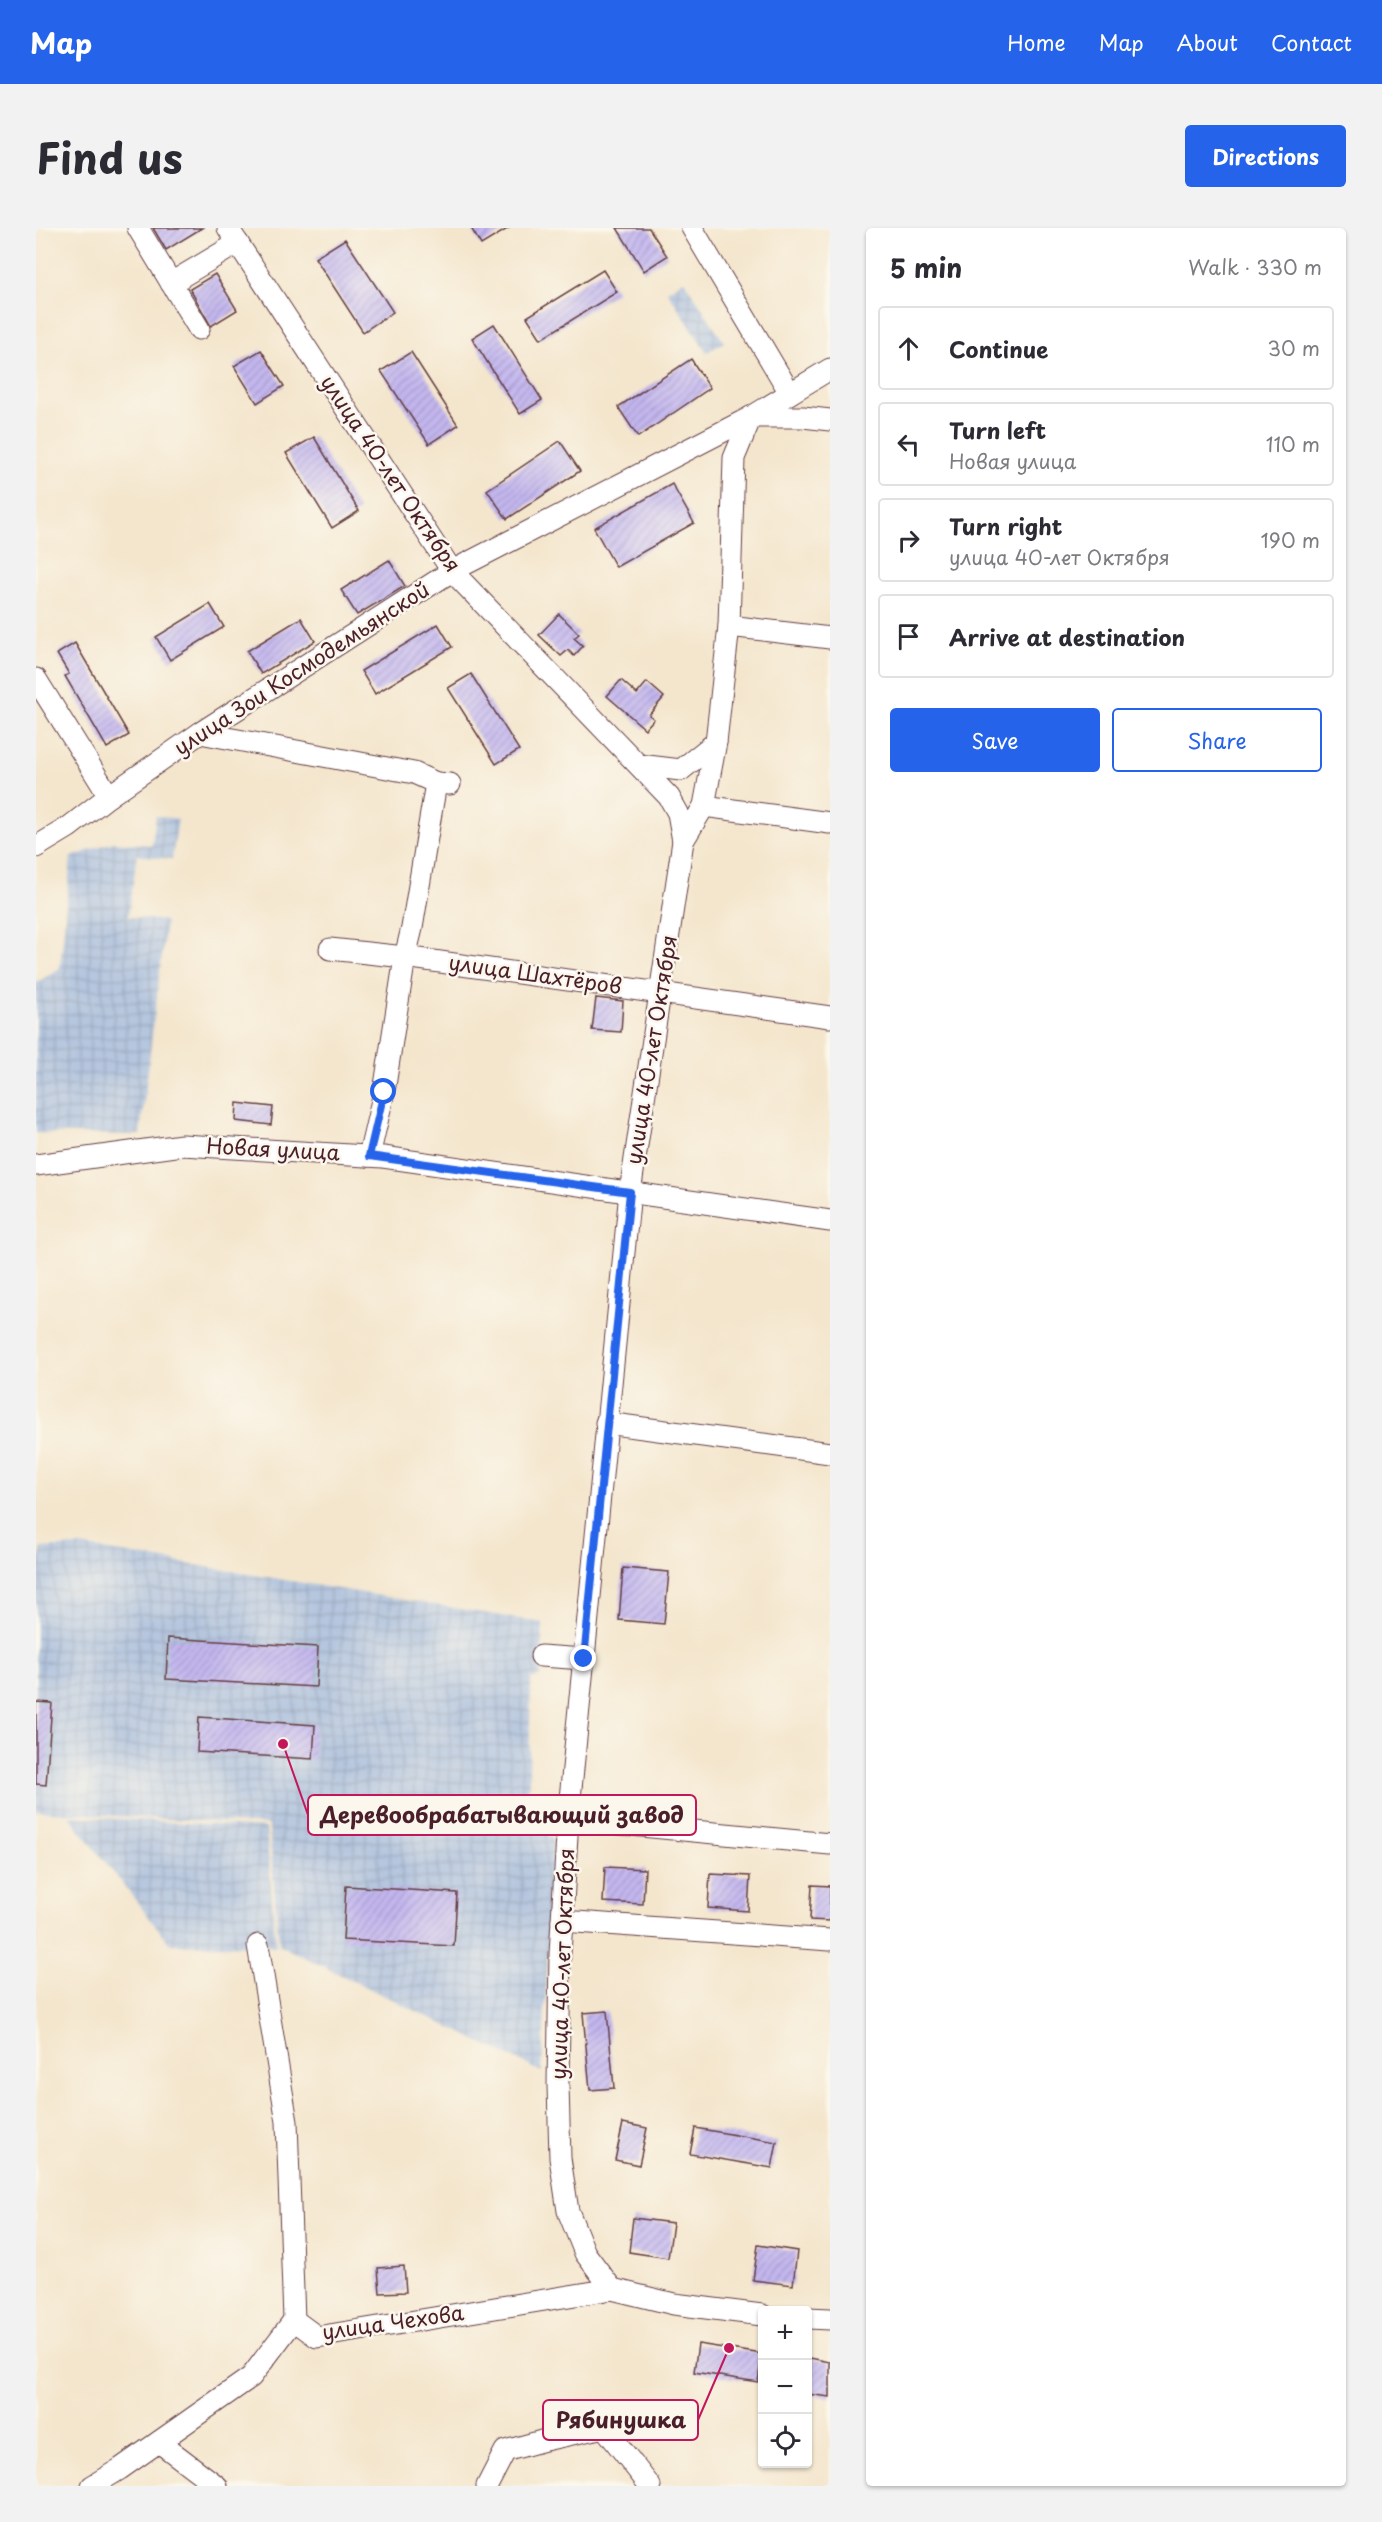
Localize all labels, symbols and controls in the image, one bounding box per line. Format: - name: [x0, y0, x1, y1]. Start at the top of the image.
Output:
- text: Map: [30, 21, 92, 64]
- text: Home: [1007, 26, 1066, 58]
- text: Map: [1099, 26, 1144, 58]
- text: About: [1177, 26, 1238, 58]
- text: Contact: [1271, 26, 1352, 58]
- text: Find us: [36, 125, 183, 188]
- button: Directions: [1185, 125, 1346, 187]
- text: 5 min: [890, 248, 962, 287]
- text: Walk · 330 m: [1188, 252, 1322, 282]
- icon: ahead: [892, 332, 925, 365]
- text: Continue: [949, 332, 1048, 365]
- text: 30 m: [1267, 333, 1320, 363]
- street label: улица 40-лет Октября: [314, 368, 470, 578]
- text: Turn left: [949, 413, 1046, 446]
- icon: left: [892, 428, 925, 461]
- text: 110 m: [1266, 429, 1320, 459]
- text: Новая улица: [949, 446, 1076, 476]
- text: Turn right: [949, 509, 1062, 542]
- icon: right: [892, 524, 925, 557]
- text: 190 m: [1261, 525, 1320, 555]
- text: улица 40-лет Октября: [949, 542, 1170, 572]
- street label: улица Зои Космодемьянской: [167, 572, 435, 762]
- icon: arrive: [892, 620, 925, 653]
- text: Arrive at destination: [949, 620, 1185, 653]
- button: Save: [890, 708, 1100, 772]
- button: Share: [1112, 708, 1322, 772]
- street label: улица 40-лет Октября: [616, 933, 684, 1167]
- street label: улица Шахтёров: [447, 945, 624, 1001]
- route start: [370, 1078, 396, 1104]
- street label: Новая улица: [206, 1129, 341, 1168]
- route end: [570, 1645, 596, 1671]
- callout: Деревообрабатывающий завод: [308, 1795, 696, 1835]
- text: Деревообрабатывающий завод: [319, 1797, 684, 1830]
- street label: улица 40-лет Октября: [541, 1848, 581, 2080]
- street label: улица Чехова: [320, 2295, 466, 2347]
- map controls: [758, 2306, 812, 2468]
- button: +: [758, 2306, 812, 2360]
- button: −: [758, 2360, 812, 2414]
- callout: Рябинушка: [543, 2400, 698, 2440]
- text: Рябинушка: [556, 2402, 687, 2435]
- button: locate: [758, 2414, 812, 2468]

